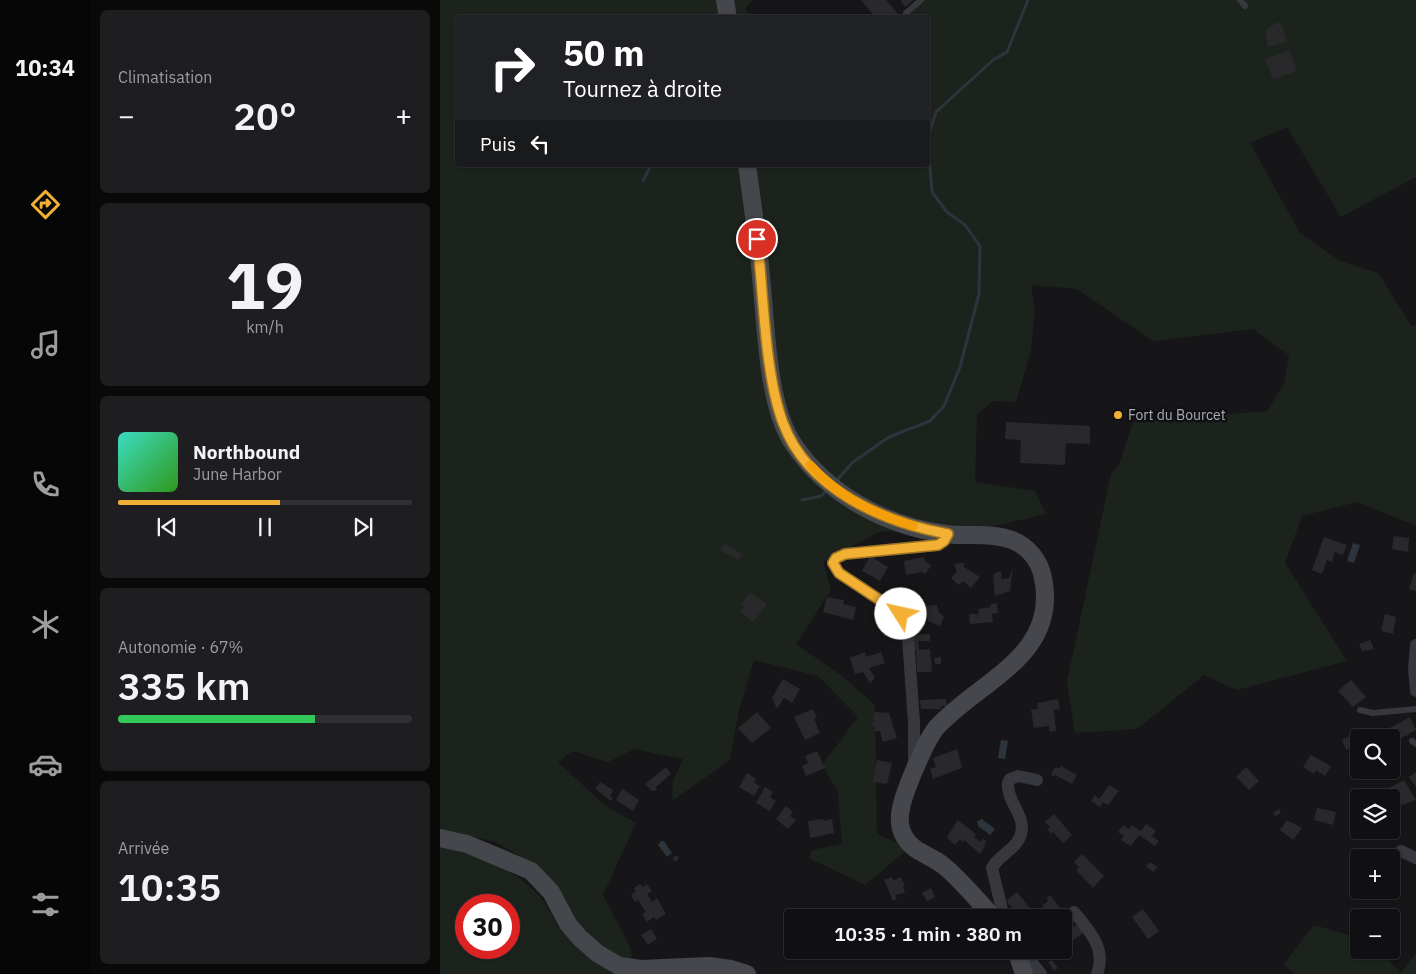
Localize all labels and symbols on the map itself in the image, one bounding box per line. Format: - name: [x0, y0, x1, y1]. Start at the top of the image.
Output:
- pin: [736, 218, 778, 260]
- place label: Fort du Bourcet: [1128, 406, 1226, 424]
- marker: Fort du Bourcet: [1112, 409, 1124, 421]
- position arrow: [874, 587, 926, 639]
- speed limit sign: 30: [455, 894, 520, 959]

